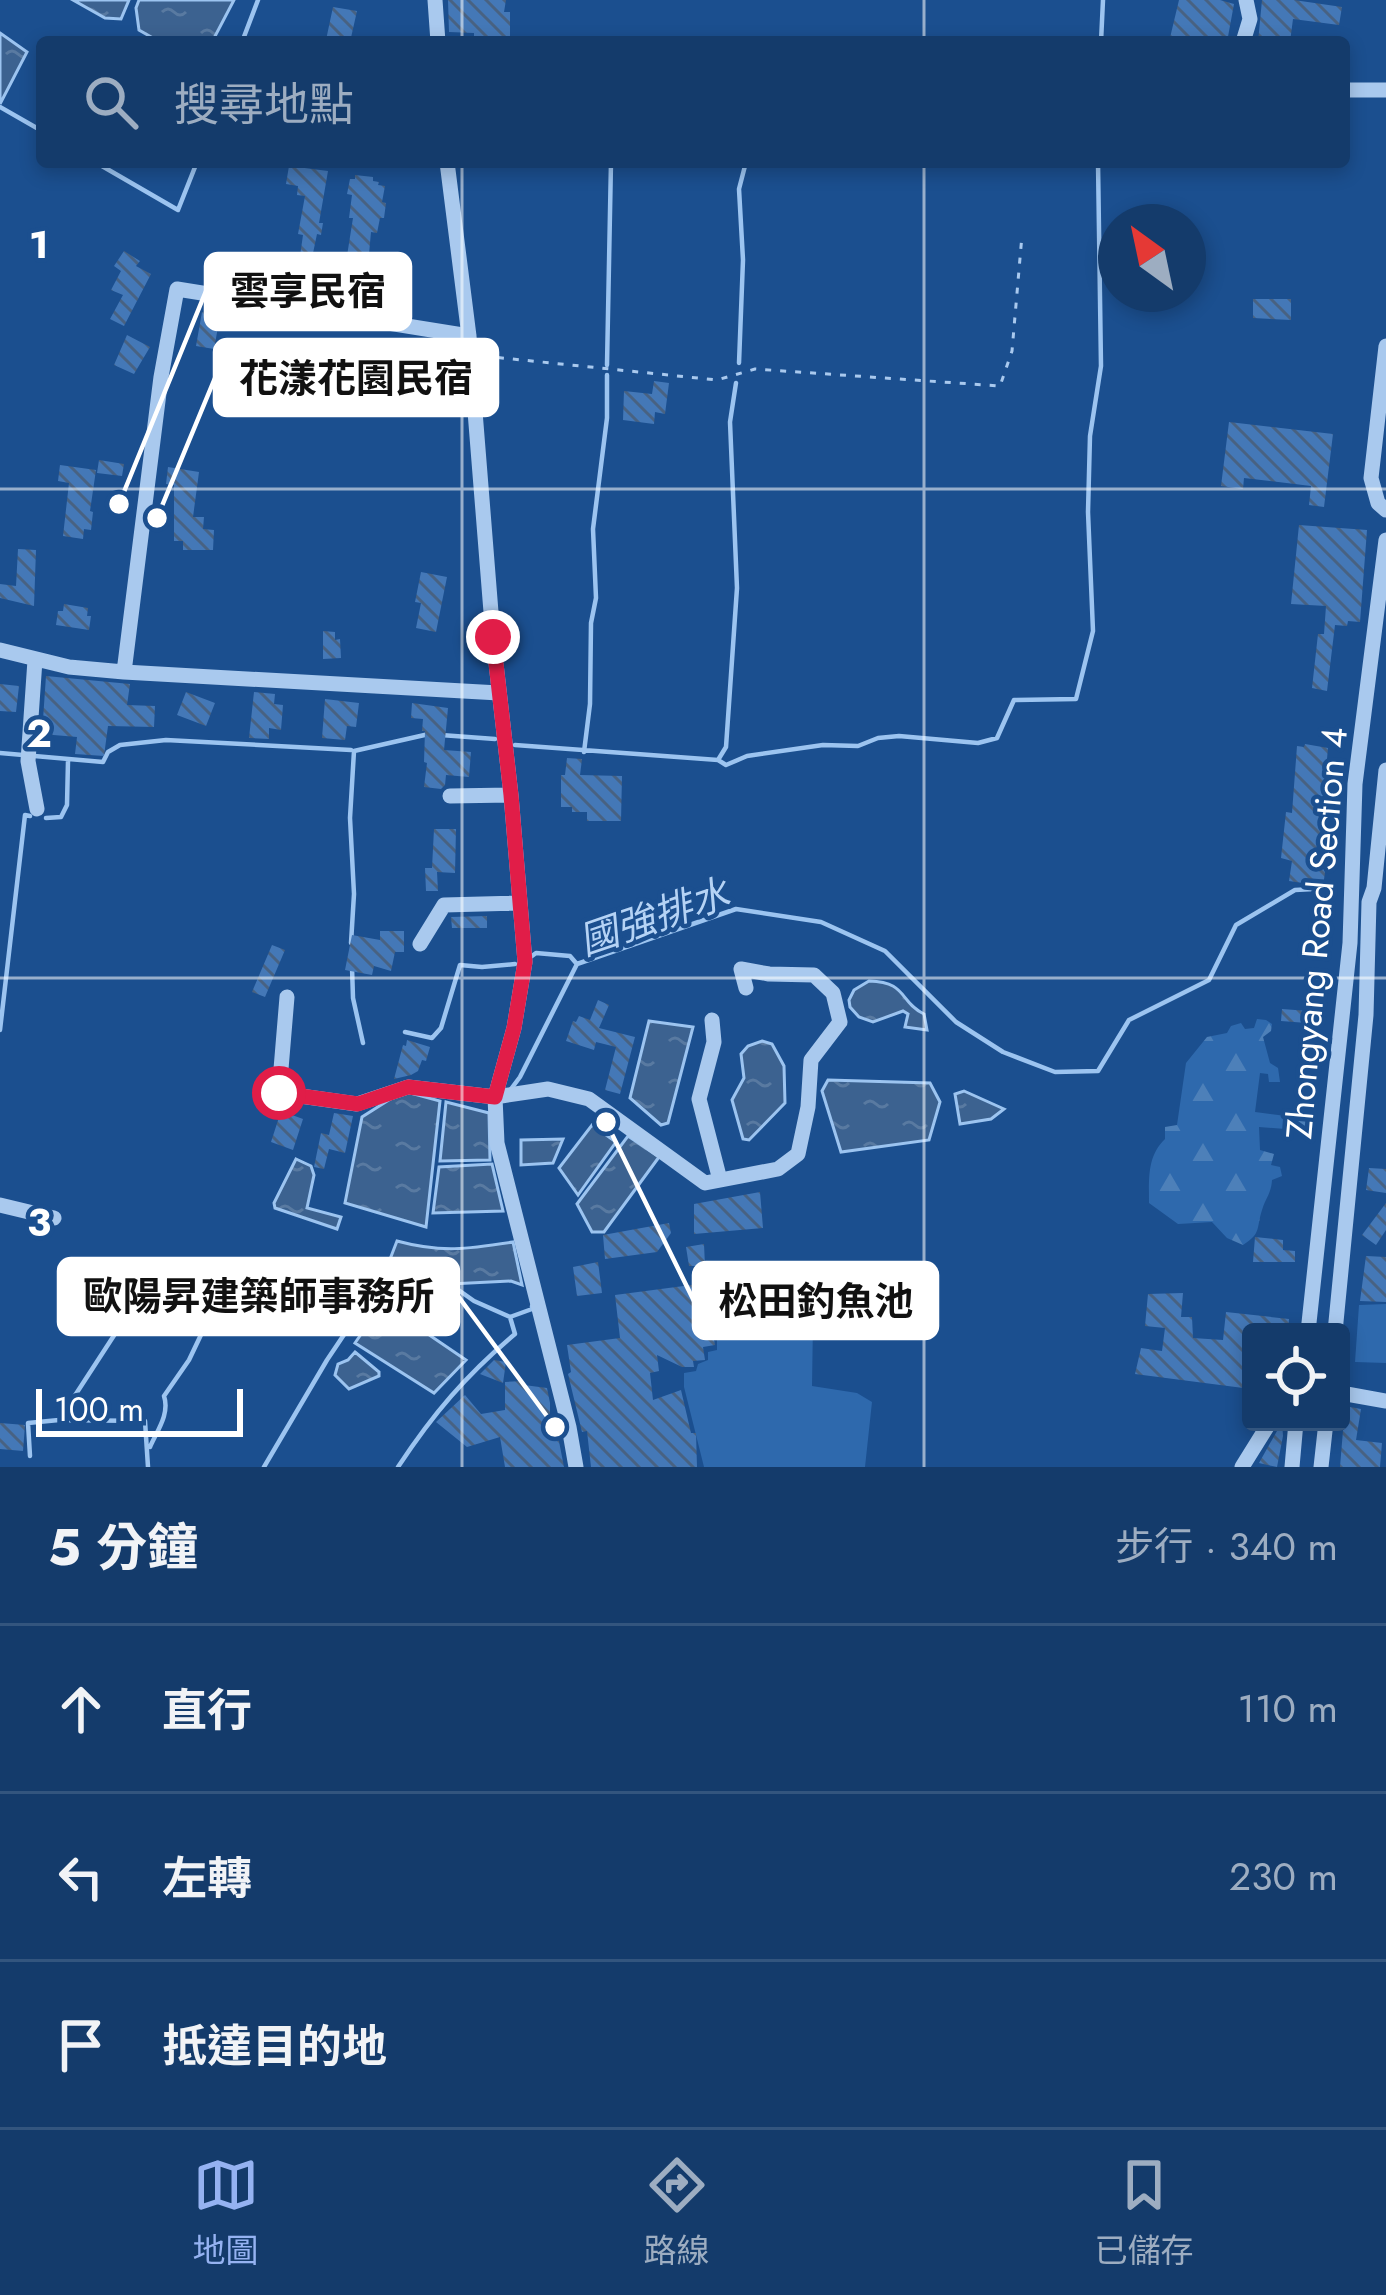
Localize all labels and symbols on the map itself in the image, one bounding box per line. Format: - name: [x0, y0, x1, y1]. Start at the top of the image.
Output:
- north arrow: [1098, 204, 1206, 312]
- text: 1: [29, 216, 49, 273]
- callout: 雲享民宿: [206, 254, 410, 329]
- text: 雲享民宿: [230, 263, 386, 320]
- callout: 花漾花園民宿: [215, 340, 497, 415]
- text: 花漾花園民宿: [239, 350, 473, 407]
- route end: [466, 610, 520, 664]
- text: 2: [26, 705, 52, 762]
- street label: Zhongyang Road Section 4: [1272, 725, 1360, 1141]
- water label: 國強排水: [571, 864, 739, 969]
- route start: [252, 1066, 306, 1120]
- text: 3: [27, 1194, 51, 1251]
- callout: 歐陽昇建築師事務所: [59, 1259, 458, 1334]
- callout: 松田釣魚池: [694, 1263, 937, 1338]
- text: 歐陽昇建築師事務所: [83, 1268, 435, 1325]
- text: 松田釣魚池: [718, 1273, 914, 1330]
- scale bar: [36, 1383, 243, 1436]

